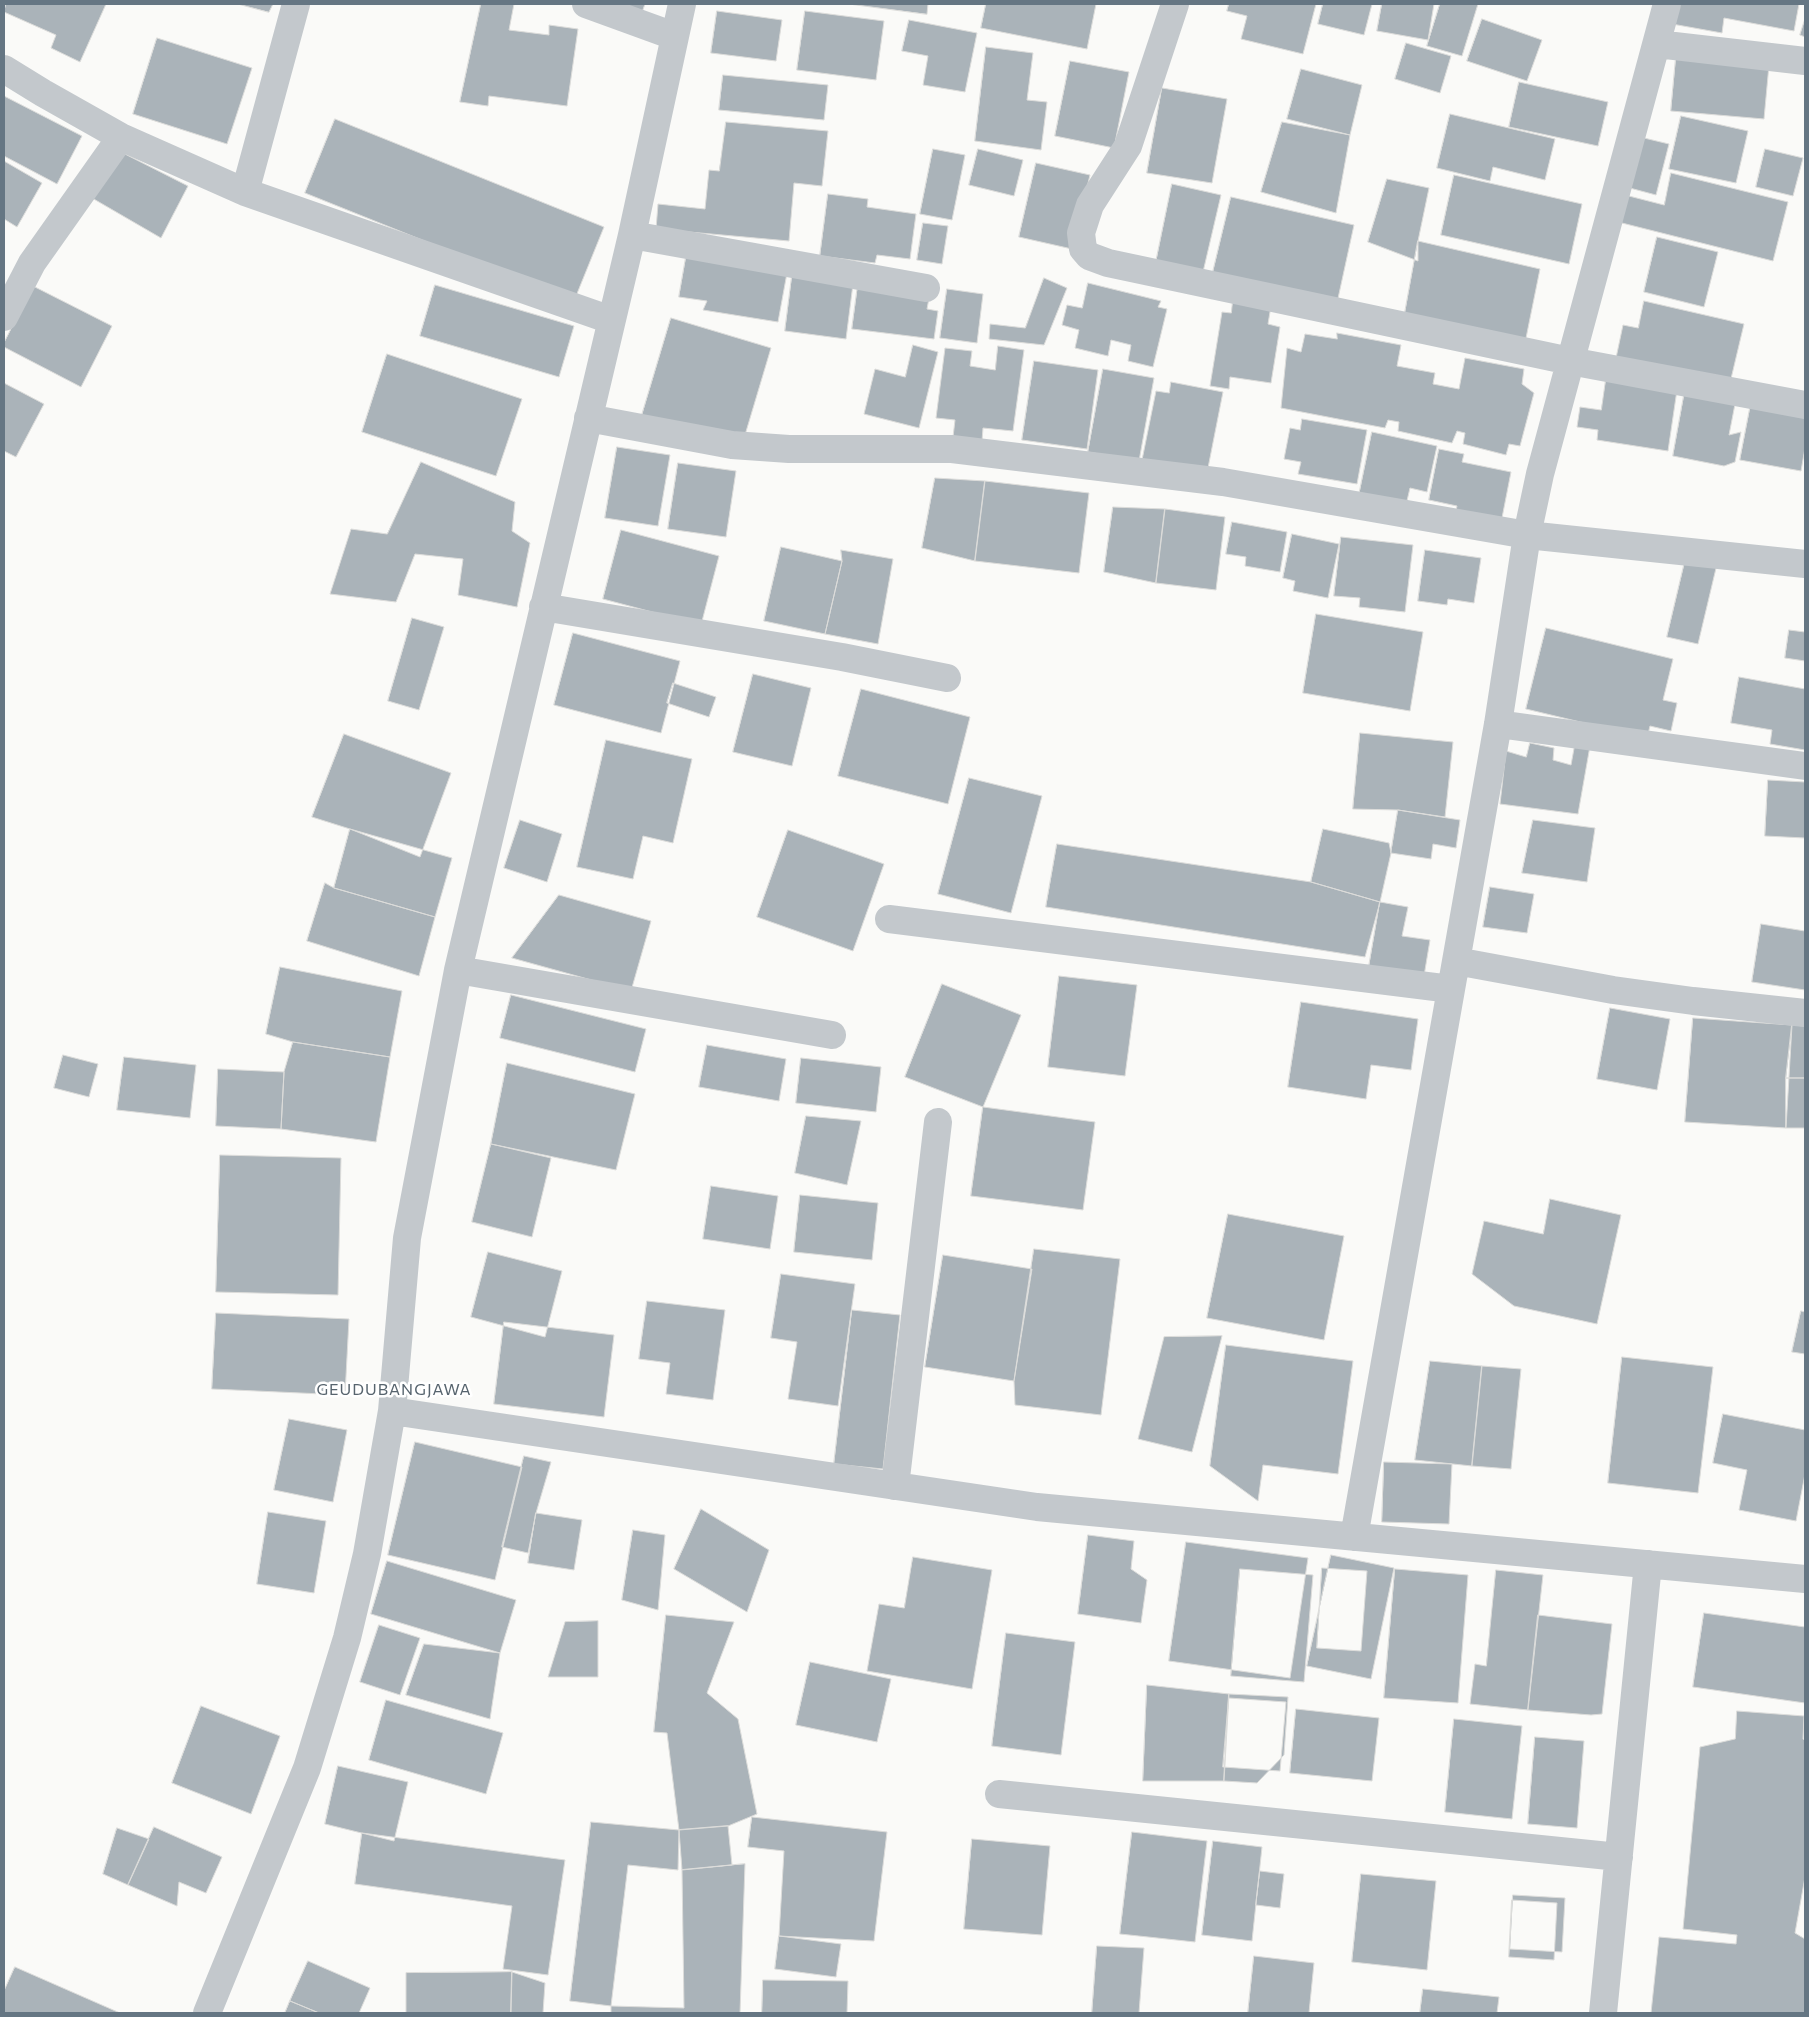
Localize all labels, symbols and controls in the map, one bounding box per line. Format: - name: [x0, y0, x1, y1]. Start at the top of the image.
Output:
- district label: GEUDUBANGJAWA: [315, 1380, 473, 1400]

